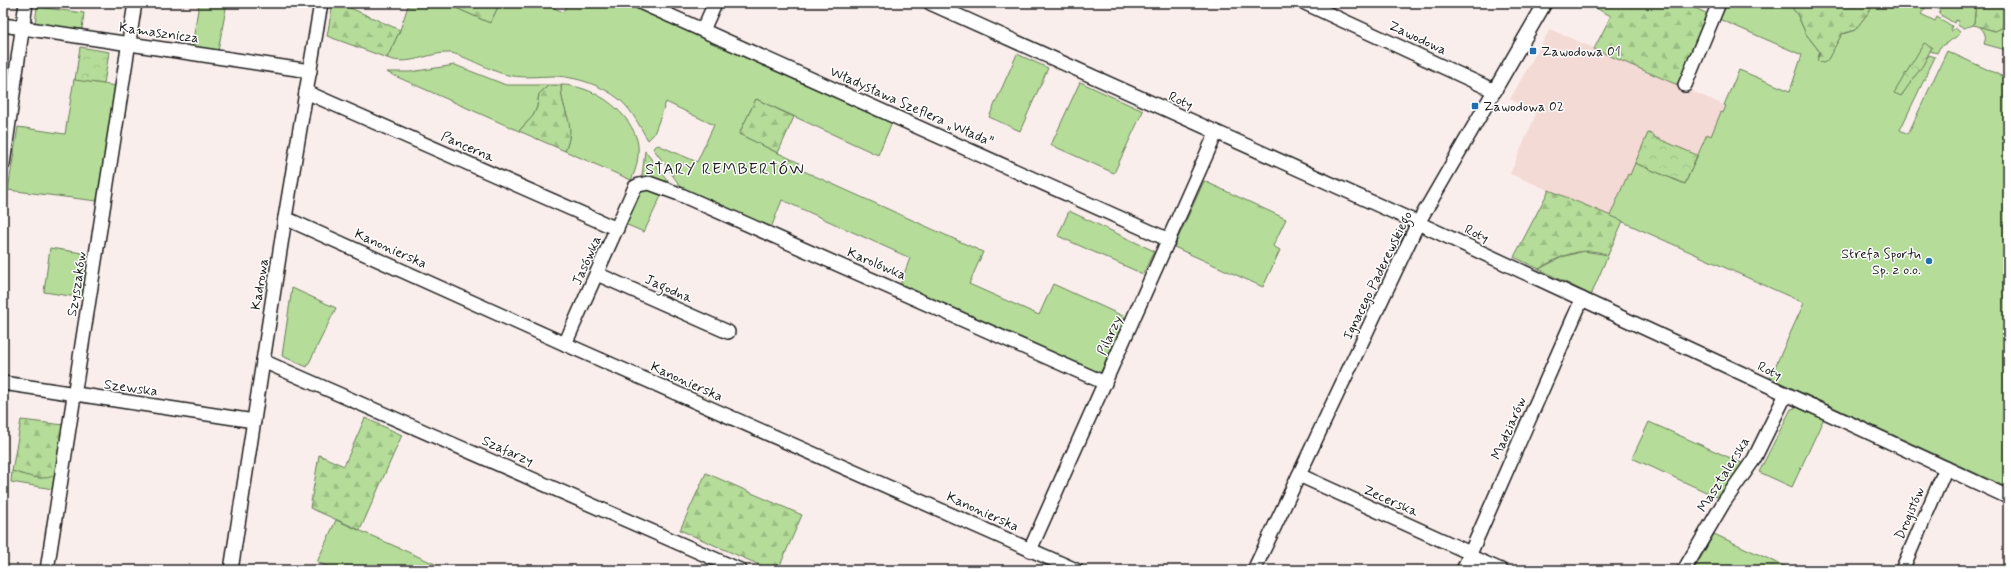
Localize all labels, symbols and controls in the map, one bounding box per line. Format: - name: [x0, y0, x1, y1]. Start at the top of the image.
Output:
- street label: Zawodowa: [1386, 17, 1450, 59]
- street label: Kamasznicza: [118, 18, 200, 48]
- place label: Zawodowa 01: [1541, 43, 1621, 61]
- marker: Zawodowa 01: [1528, 46, 1538, 56]
- street label: Władysława Szeflera „Włada”: [827, 63, 996, 151]
- street label: Roty: [1166, 88, 1196, 114]
- place label: Zawodowa 02: [1483, 98, 1564, 116]
- marker: Zawodowa 02: [1470, 101, 1480, 111]
- street label: Pancerna: [438, 127, 497, 167]
- district label: STARY REMBERTÓW: [645, 159, 805, 180]
- street label: Ignacego Paderewskiego: [1339, 208, 1419, 344]
- street label: Roty: [1462, 220, 1492, 247]
- street label: Kanonierska: [352, 225, 430, 273]
- street label: Jasówka: [568, 233, 606, 288]
- street label: Karolówka: [844, 243, 909, 284]
- place label: Strefa Sportu Sp. z o.o.: [1841, 245, 1921, 279]
- street label: Szyszaków: [63, 250, 91, 318]
- marker: Strefa Sportu Sp. z o.o.: [1924, 256, 1934, 266]
- street label: Kadrowa: [247, 257, 273, 311]
- street label: Jagodna: [641, 270, 696, 309]
- street label: Pilarzy: [1093, 313, 1127, 358]
- street label: Roty: [1755, 357, 1785, 384]
- street label: Kanonierska: [648, 358, 726, 406]
- street label: Szewska: [103, 375, 159, 401]
- street label: Madziarów: [1487, 394, 1531, 463]
- street label: Szafarzy: [479, 432, 536, 470]
- street label: Masztalerska: [1694, 434, 1754, 516]
- street label: Zecerska: [1360, 481, 1422, 521]
- street label: Drogistów: [1891, 484, 1929, 542]
- street label: Kanonierska: [944, 488, 1022, 536]

